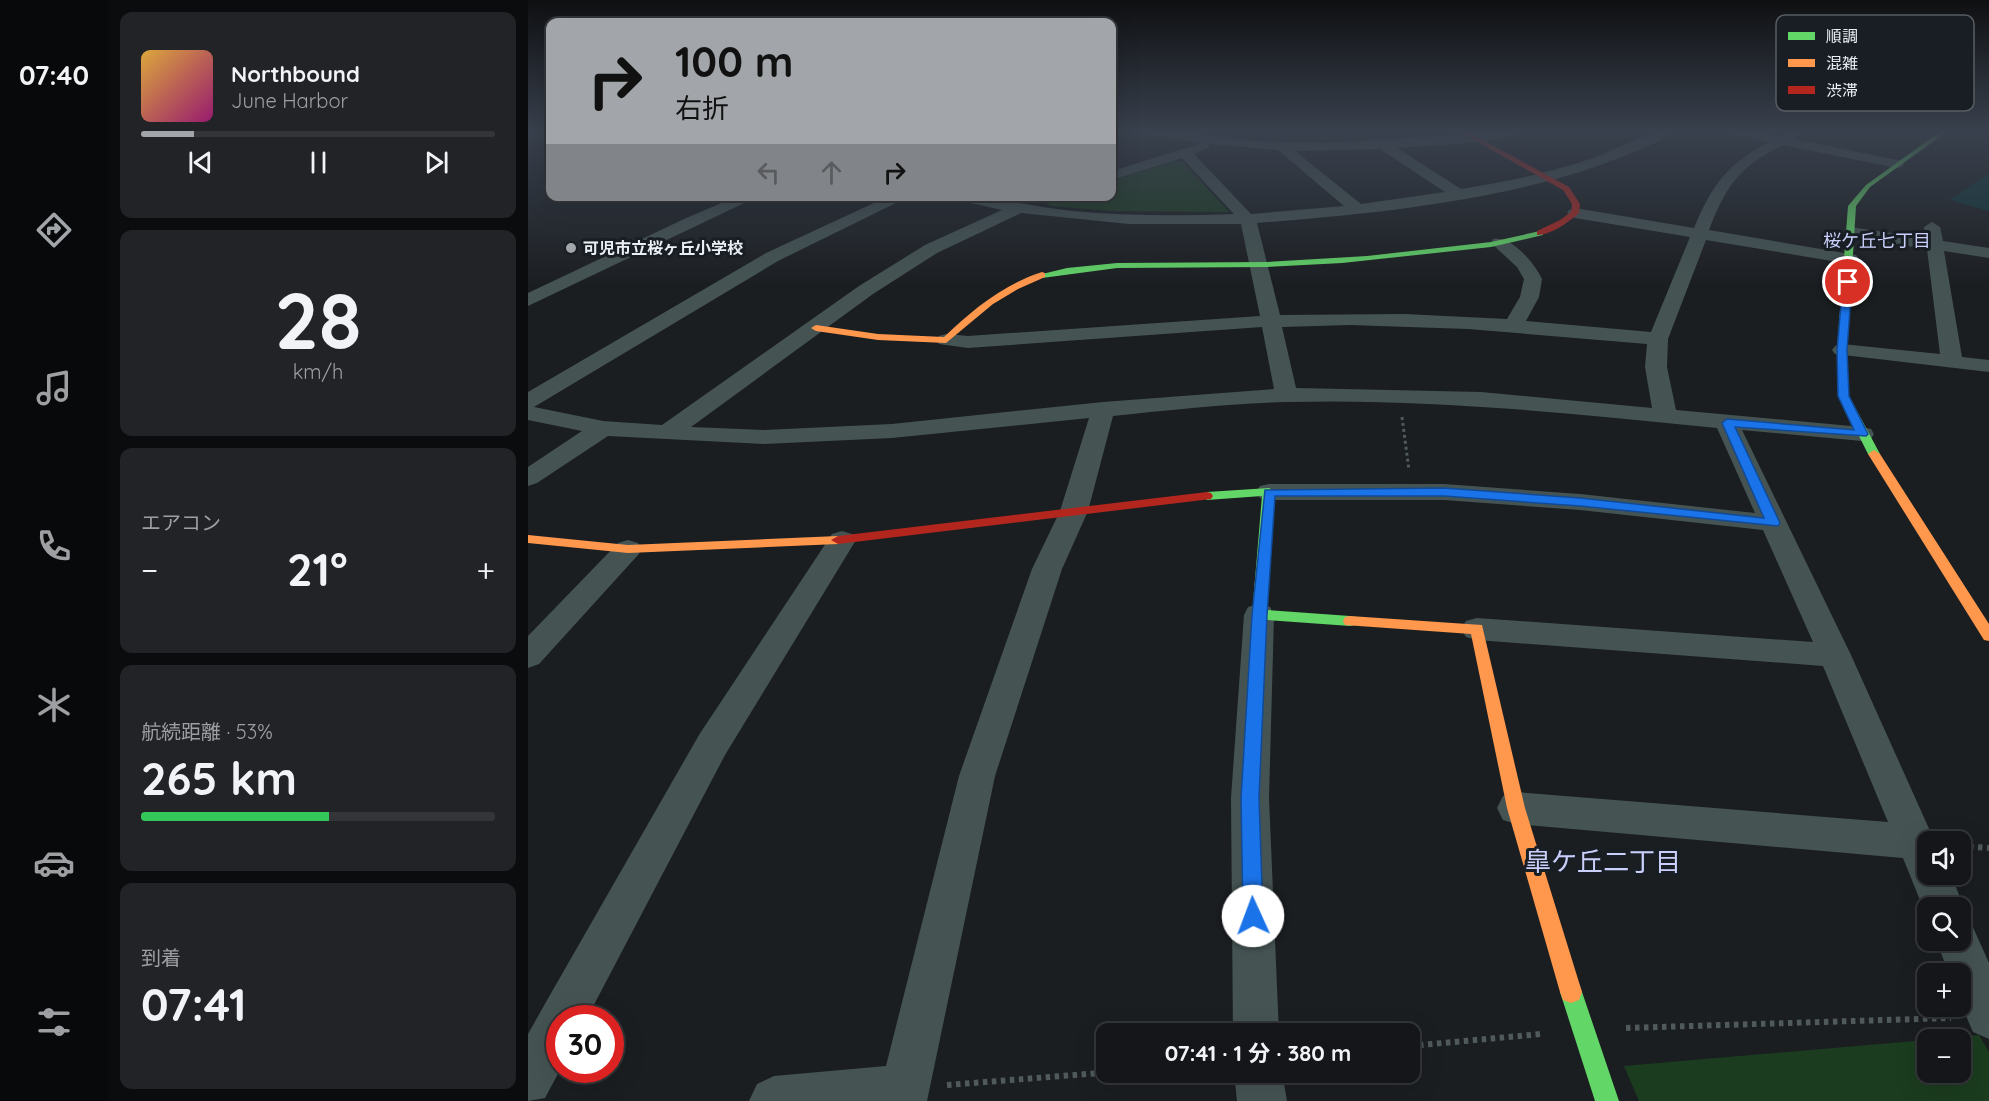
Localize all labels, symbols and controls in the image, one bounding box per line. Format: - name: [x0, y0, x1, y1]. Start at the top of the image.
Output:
- legend: [1776, 15, 1974, 111]
- text: 順調: [1826, 26, 1858, 46]
- text: 100 m: [675, 35, 793, 88]
- icon: right: [576, 42, 654, 120]
- text: 混雑: [1826, 53, 1858, 73]
- text: 07:40: [19, 58, 89, 92]
- text: Northbound: [231, 60, 360, 88]
- text: 渋滞: [1826, 80, 1858, 100]
- text: June Harbor: [231, 88, 348, 113]
- text: 右折: [675, 91, 729, 125]
- icon: previous: [184, 146, 217, 179]
- icon: pause: [302, 146, 335, 179]
- icon: next: [420, 146, 453, 179]
- icon: left: [752, 156, 785, 189]
- icon: ahead: [815, 156, 848, 189]
- icon: right: [878, 156, 911, 189]
- icon: directions: [33, 209, 75, 251]
- district label: 桜ケ丘七丁目: [1823, 229, 1931, 252]
- place label: 可児市立桜ヶ丘小学校: [583, 238, 743, 258]
- marker: 可児市立桜ヶ丘小学校: [564, 241, 578, 255]
- pin: [1822, 256, 1873, 307]
- icon: arrive: [1831, 265, 1864, 298]
- text: 28: [274, 271, 362, 369]
- text: km/h: [293, 359, 343, 384]
- icon: music: [33, 367, 75, 409]
- text: エアコン: [141, 510, 221, 535]
- icon: phone: [33, 525, 75, 567]
- text: 21°: [287, 541, 348, 597]
- text: −: [141, 549, 158, 590]
- text: +: [476, 549, 495, 590]
- icon: climate: [33, 684, 75, 726]
- text: 航続距離 · 53%: [141, 719, 273, 744]
- text: 265 km: [141, 750, 297, 806]
- map controls: [1917, 831, 1971, 1083]
- button: sound: [1917, 831, 1971, 885]
- icon: car: [33, 842, 75, 884]
- district label: 皐ケ丘二丁目: [1525, 845, 1681, 878]
- position arrow: [1221, 884, 1285, 948]
- button: search: [1917, 897, 1971, 951]
- text: 到着: [141, 945, 181, 970]
- button: +: [1917, 963, 1971, 1017]
- text: 07:41: [141, 976, 246, 1032]
- icon: filters: [33, 1001, 75, 1043]
- speed limit sign: 30: [546, 1005, 624, 1083]
- button: −: [1917, 1029, 1971, 1083]
- text: 07:41 · 1 分 · 380 m: [1165, 1039, 1351, 1067]

